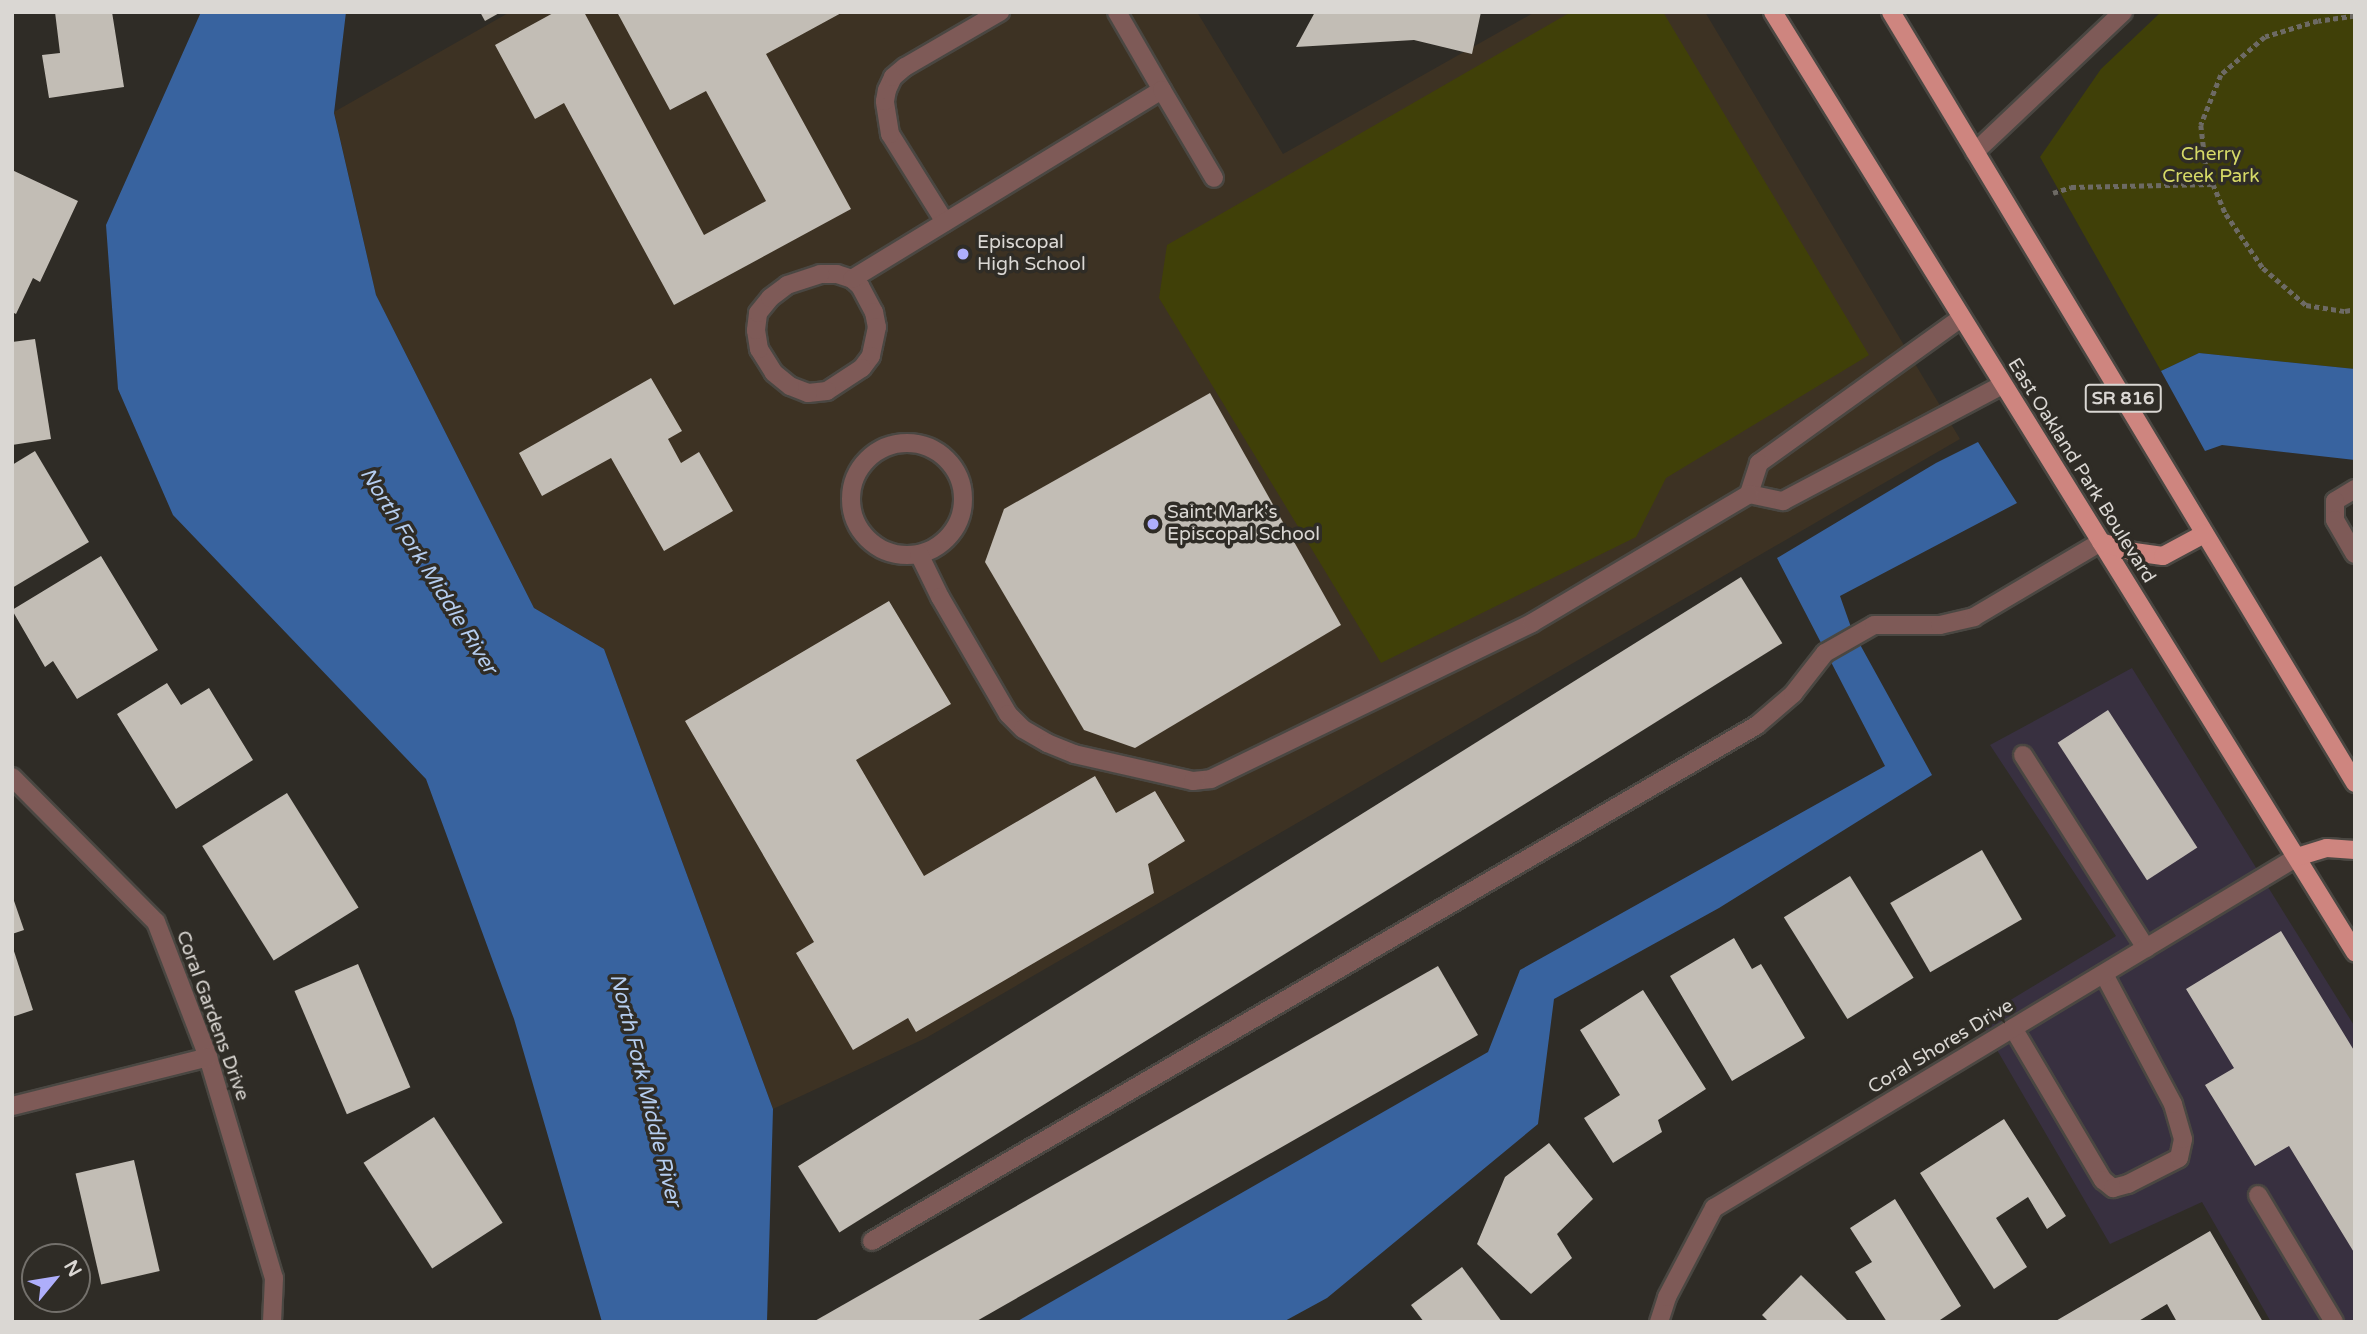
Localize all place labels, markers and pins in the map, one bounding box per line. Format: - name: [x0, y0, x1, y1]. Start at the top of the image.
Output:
- place label: Episcopal High School: [977, 232, 1086, 276]
- marker: Episcopal High School: [955, 246, 971, 262]
- place label: Saint Mark's Episcopal School: [1167, 502, 1320, 546]
- marker: Saint Mark's Episcopal School: [1145, 516, 1161, 532]

